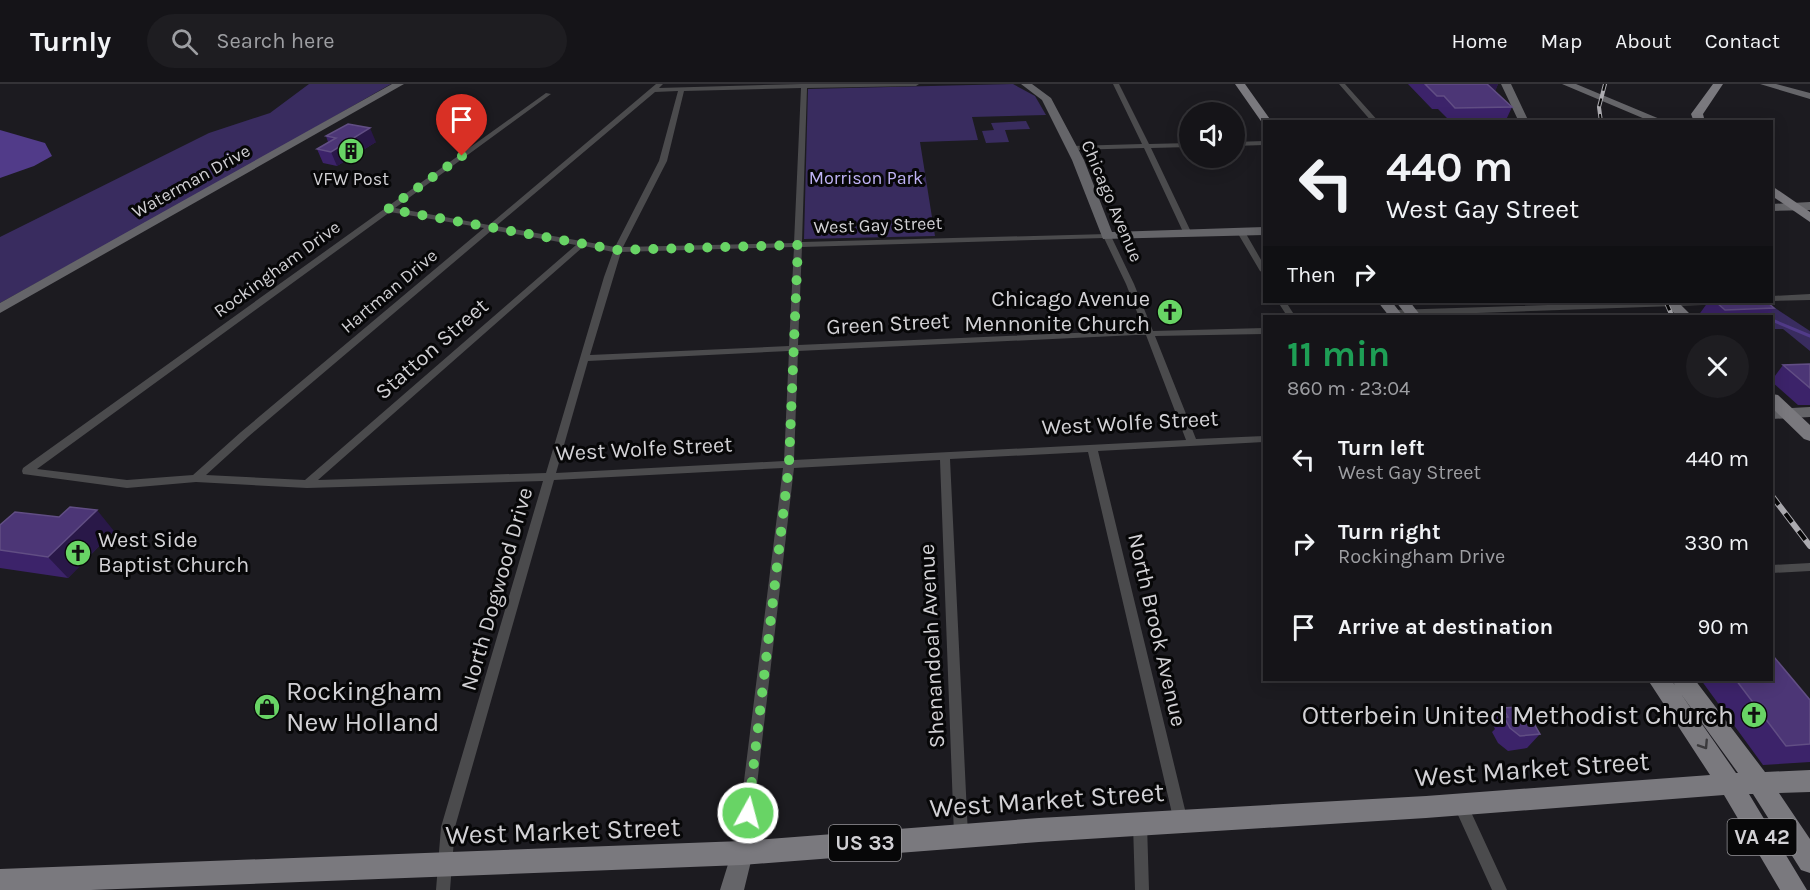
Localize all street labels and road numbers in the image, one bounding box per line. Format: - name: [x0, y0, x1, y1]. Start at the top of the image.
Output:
- street label: Chicago Avenue: [1076, 137, 1148, 265]
- street label: Waterman Drive: [128, 139, 254, 223]
- street label: West Gay Street: [813, 212, 943, 238]
- street label: Rockingham Drive: [210, 216, 344, 322]
- street label: Hartman Drive: [336, 244, 442, 338]
- street label: Statton Street: [370, 293, 494, 405]
- street label: Green Street: [826, 308, 950, 340]
- street label: West Wolfe Street: [1041, 405, 1219, 441]
- street label: West Wolfe Street: [555, 431, 733, 467]
- street label: North Dogwood Drive: [456, 484, 538, 694]
- street label: North Brook Avenue: [1122, 531, 1192, 729]
- street label: Shenandoah Avenue: [914, 543, 950, 749]
- street label: West Market Street: [1414, 745, 1650, 793]
- street label: West Market Street: [929, 776, 1165, 824]
- street label: West Market Street: [445, 811, 681, 851]
- road number: VA 42: [1728, 819, 1796, 855]
- road number: US 33: [829, 825, 901, 861]

